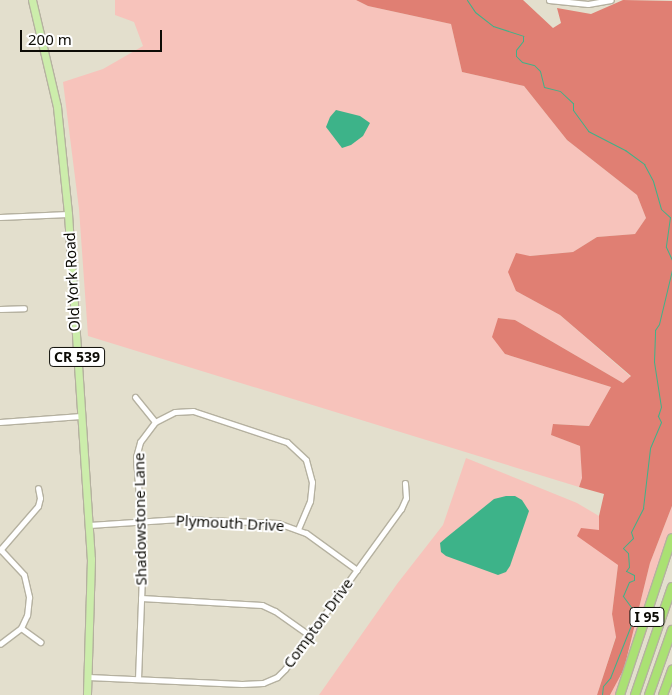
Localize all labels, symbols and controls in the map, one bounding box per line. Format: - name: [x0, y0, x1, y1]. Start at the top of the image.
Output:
- scale bar: [22, 20, 165, 52]
- text: 200 m: [28, 29, 72, 49]
- street label: Old York Road: [60, 232, 84, 332]
- road number: CR 539: [48, 346, 106, 368]
- street label: Shadowstone Lane: [130, 452, 150, 586]
- street label: Plymouth Drive: [175, 511, 285, 535]
- street label: Compton Drive: [279, 575, 357, 671]
- road number: I 95: [628, 606, 666, 628]

